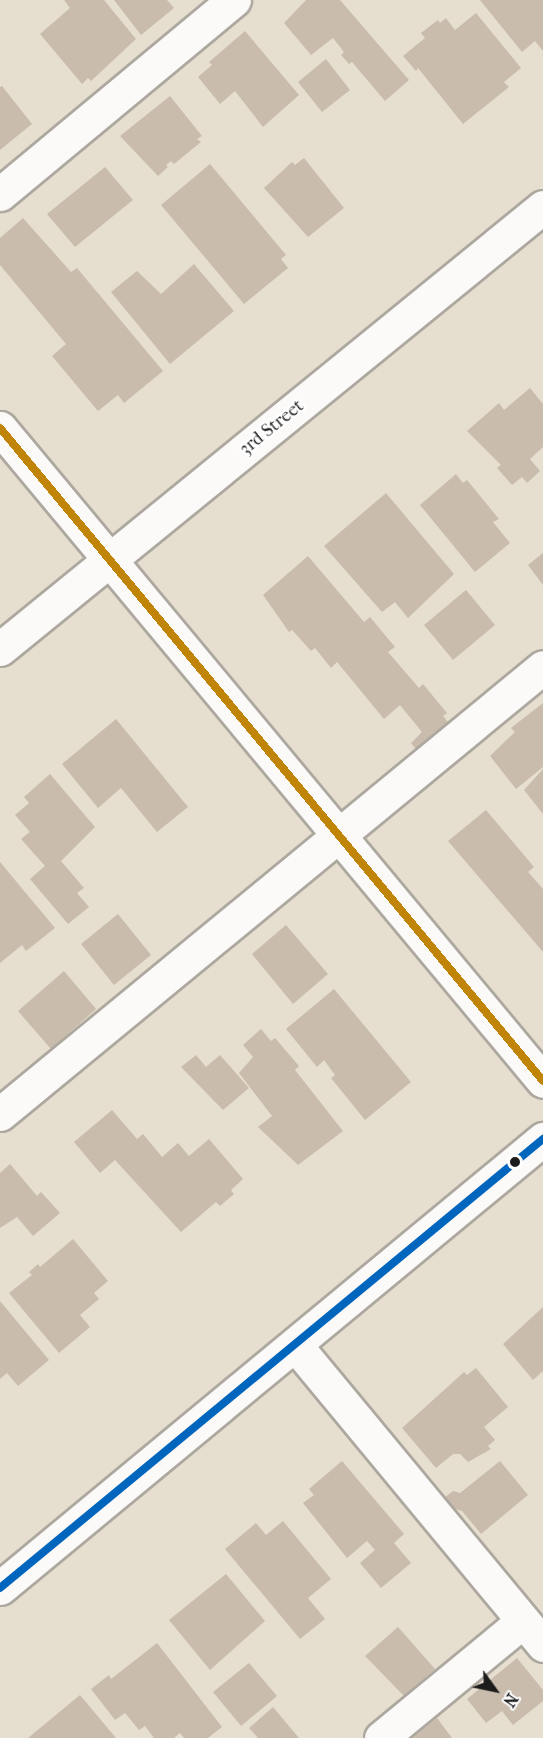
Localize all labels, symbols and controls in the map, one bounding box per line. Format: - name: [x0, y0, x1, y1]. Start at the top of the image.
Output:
- street label: 3rd Street: [236, 396, 308, 460]
- unlabelled marker: [509, 1156, 521, 1168]
- north arrow: [465, 1660, 525, 1720]
- text: N: [499, 1690, 522, 1710]

